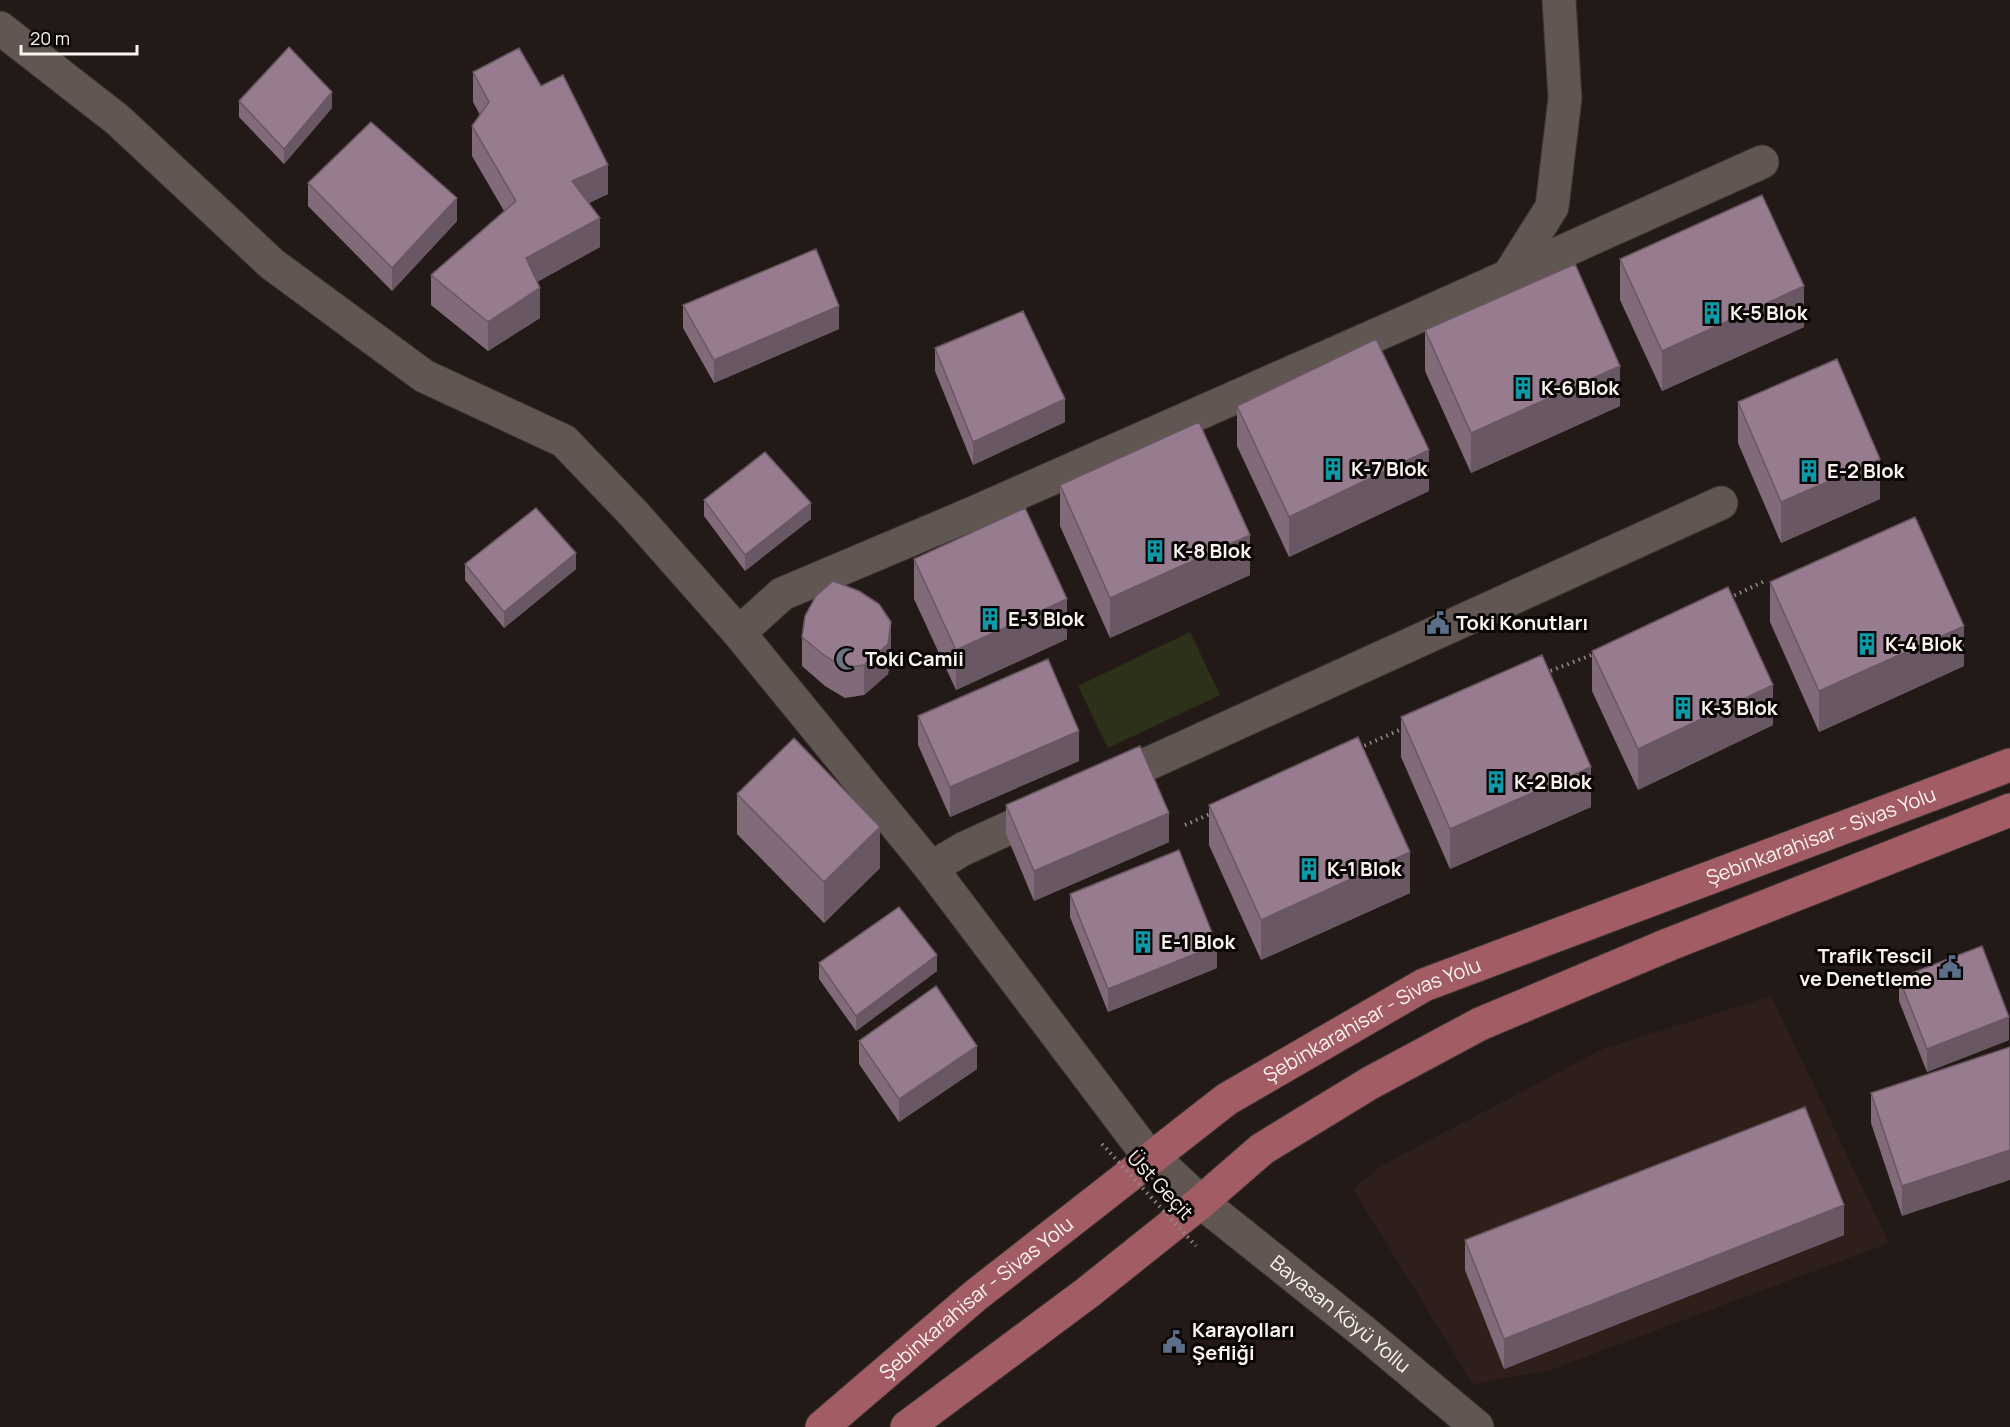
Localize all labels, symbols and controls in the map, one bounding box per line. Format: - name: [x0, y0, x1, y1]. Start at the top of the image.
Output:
- scale bar: [21, 18, 136, 56]
- text: 20 m: [30, 26, 70, 50]
- place label: K-5 Blok: [1730, 299, 1809, 326]
- building icon: K-5 Blok: [1699, 300, 1725, 326]
- place label: K-6 Blok: [1541, 374, 1620, 401]
- building icon: K-6 Blok: [1510, 375, 1536, 401]
- place label: K-7 Blok: [1351, 455, 1429, 482]
- building icon: K-7 Blok: [1320, 456, 1346, 482]
- place label: E-2 Blok: [1827, 457, 1906, 484]
- building icon: E-2 Blok: [1796, 458, 1822, 484]
- place label: K-8 Blok: [1173, 537, 1252, 564]
- building icon: K-8 Blok: [1142, 538, 1168, 564]
- place label: E-3 Blok: [1008, 605, 1086, 632]
- building icon: E-3 Blok: [977, 606, 1003, 632]
- place label: Toki Konutları: [1456, 609, 1588, 636]
- public building icon: Toki Konutları: [1425, 610, 1451, 636]
- place label: K-4 Blok: [1885, 630, 1964, 657]
- building icon: K-4 Blok: [1854, 631, 1880, 657]
- place label: Toki Camii: [865, 645, 964, 672]
- mosque icon: Toki Camii: [834, 646, 860, 672]
- place label: K-3 Blok: [1701, 694, 1779, 721]
- building icon: K-3 Blok: [1670, 695, 1696, 721]
- place label: K-2 Blok: [1514, 768, 1593, 795]
- building icon: K-2 Blok: [1483, 769, 1509, 795]
- street label: Şebinkarahisar - Sivas Yolu: [1702, 780, 1940, 891]
- place label: K-1 Blok: [1327, 855, 1403, 882]
- building icon: K-1 Blok: [1296, 856, 1322, 882]
- place label: E-1 Blok: [1161, 928, 1236, 955]
- building icon: E-1 Blok: [1130, 929, 1156, 955]
- place label: Trafik Tescil ve Denetleme: [1799, 942, 1932, 992]
- street label: Şebinkarahisar - Sivas Yolu: [1258, 951, 1485, 1088]
- public building icon: Trafik Tescil ve Denetleme: [1937, 954, 1963, 980]
- street label: Üst Geçit: [1121, 1144, 1199, 1225]
- street label: Şebinkarahisar - Sivas Yolu: [873, 1210, 1078, 1385]
- street label: Bayasan Köyü Yollu: [1265, 1249, 1416, 1379]
- place label: Karayolları Şefliği: [1192, 1316, 1295, 1366]
- public building icon: Karayolları Şefliği: [1161, 1329, 1187, 1355]

